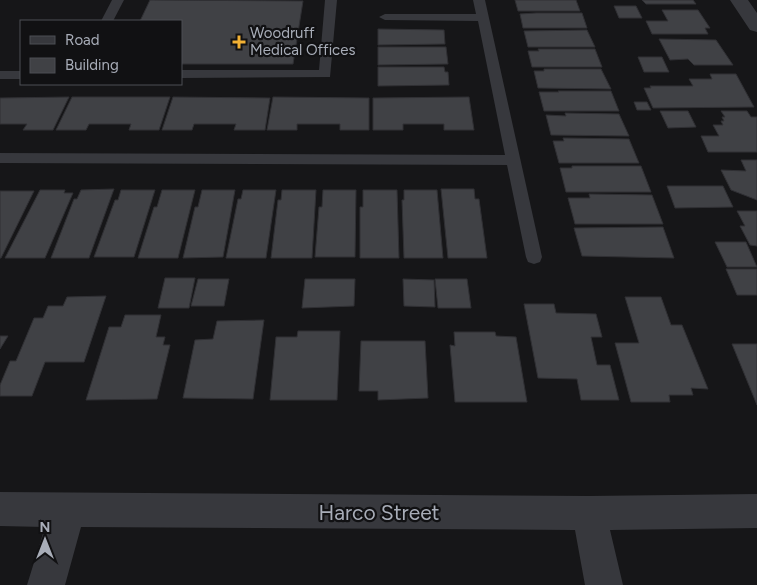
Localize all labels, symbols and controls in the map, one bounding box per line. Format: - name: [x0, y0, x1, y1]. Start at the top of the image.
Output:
- legend: [20, 20, 182, 85]
- place label: Woodruff Medical Offices: [250, 24, 355, 59]
- text: Road: [65, 31, 100, 49]
- marker: Woodruff Medical Offices: [232, 35, 246, 49]
- text: Building: [65, 56, 119, 74]
- street label: Harco Street: [318, 500, 440, 525]
- north arrow: [20, 515, 70, 565]
- text: N: [40, 519, 50, 536]

